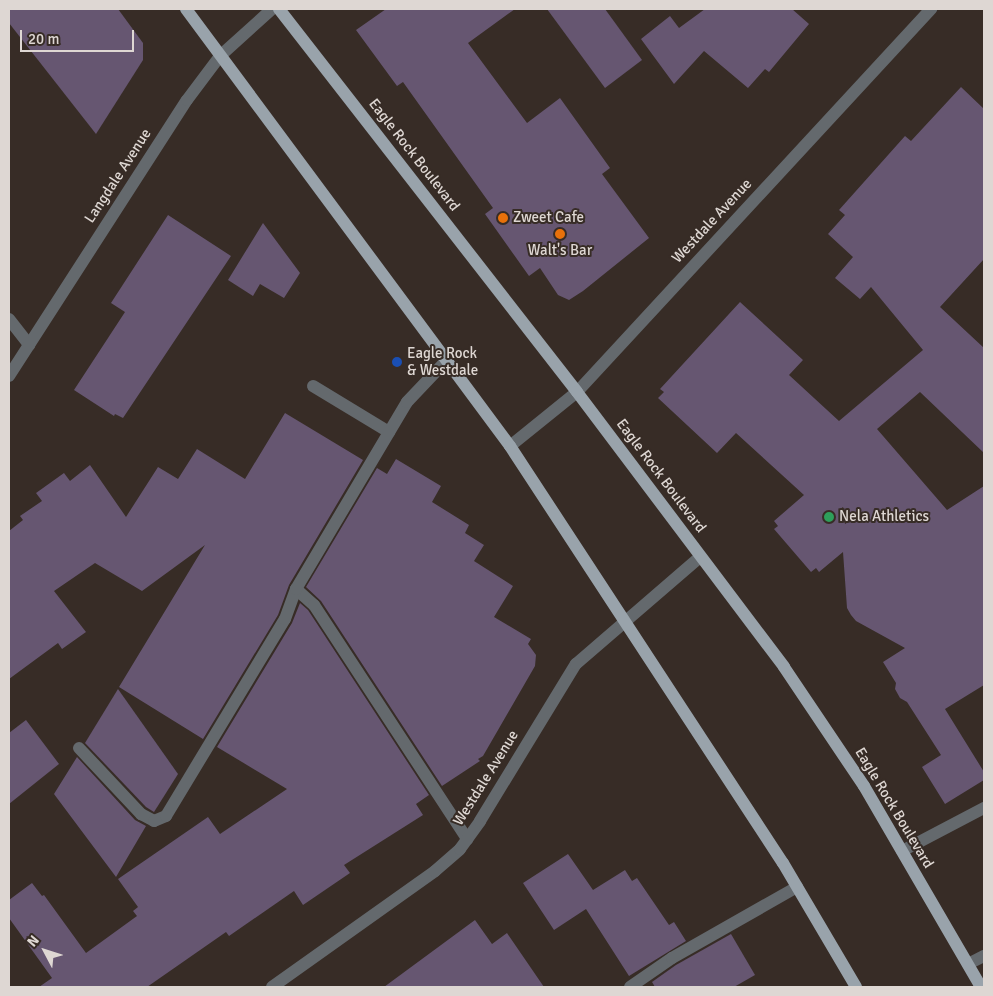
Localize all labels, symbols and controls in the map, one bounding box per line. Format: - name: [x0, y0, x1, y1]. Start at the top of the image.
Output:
- scale bar: [22, 20, 136, 52]
- text: 20 m: [28, 30, 59, 48]
- street label: Eagle Rock Boulevard: [364, 95, 464, 215]
- street label: Langdale Avenue: [81, 125, 155, 227]
- street label: Westdale Avenue: [668, 175, 756, 267]
- place label: Zweet Cafe: [513, 209, 584, 227]
- marker: Zweet Cafe: [497, 212, 509, 224]
- marker: Walt's Bar: [554, 228, 566, 240]
- place label: Walt's Bar: [528, 242, 592, 260]
- place label: Eagle Rock & Westdale: [407, 344, 478, 379]
- marker: Eagle Rock & Westdale: [391, 356, 403, 368]
- street label: Eagle Rock Boulevard: [612, 416, 710, 536]
- place label: Nela Athletics: [839, 508, 929, 526]
- marker: Nela Athletics: [823, 511, 835, 523]
- street label: Westdale Avenue: [450, 727, 522, 829]
- street label: Eagle Rock Boulevard: [851, 744, 937, 872]
- north arrow: [20, 926, 70, 976]
- text: N: [23, 932, 43, 950]

